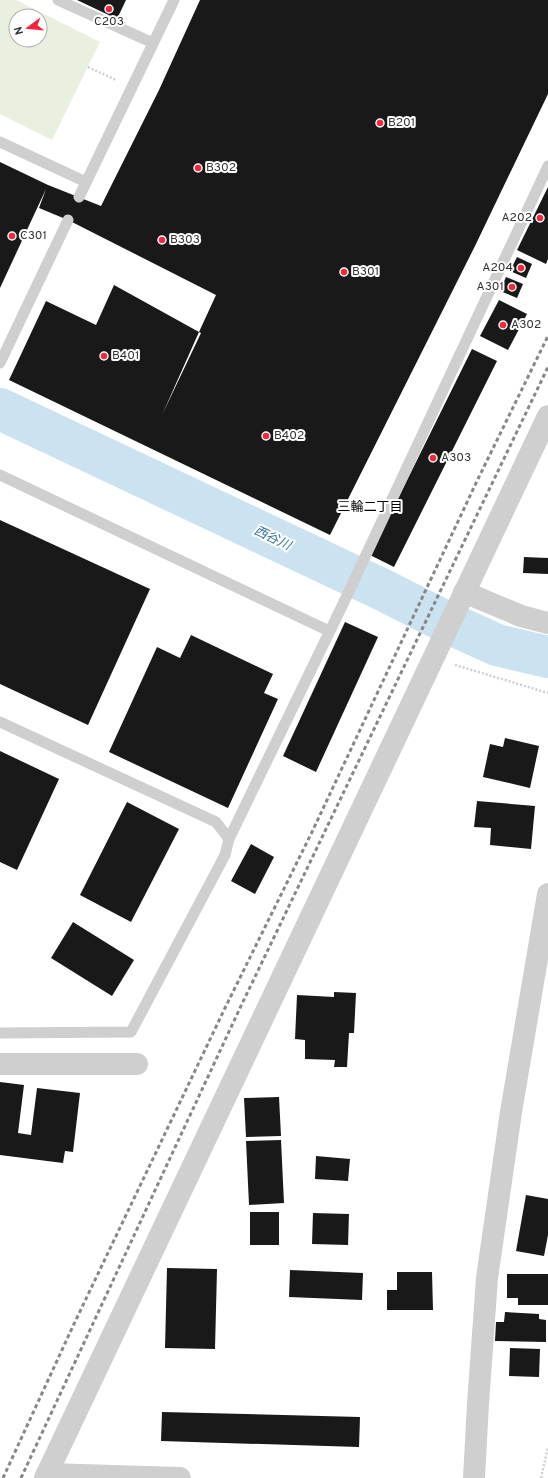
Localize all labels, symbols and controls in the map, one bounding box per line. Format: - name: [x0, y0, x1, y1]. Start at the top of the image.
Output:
- marker: C203: [104, 4, 114, 14]
- north arrow: [8, 8, 48, 48]
- place label: C203: [94, 14, 124, 30]
- text: N: [12, 25, 27, 36]
- place label: B201: [388, 115, 415, 131]
- marker: B201: [375, 118, 385, 128]
- place label: B302: [206, 160, 236, 176]
- marker: B302: [193, 163, 203, 173]
- place label: A202: [501, 210, 532, 226]
- marker: A202: [535, 213, 545, 223]
- place label: C301: [20, 228, 47, 244]
- marker: C301: [7, 231, 17, 241]
- place label: B303: [170, 232, 200, 248]
- marker: B303: [157, 235, 167, 245]
- place label: A204: [482, 260, 513, 276]
- marker: A204: [516, 263, 526, 273]
- place label: B301: [352, 264, 379, 280]
- marker: B301: [339, 267, 349, 277]
- place label: A301: [477, 279, 504, 295]
- marker: A301: [507, 282, 517, 292]
- place label: A302: [511, 317, 541, 333]
- marker: A302: [498, 320, 508, 330]
- place label: B401: [112, 348, 140, 364]
- marker: B401: [99, 351, 109, 361]
- place label: B402: [274, 428, 304, 444]
- marker: B402: [261, 431, 271, 441]
- place label: A303: [441, 450, 471, 466]
- marker: A303: [428, 453, 438, 463]
- district label: 三輪二丁目: [337, 499, 403, 516]
- water label: 西谷川: [251, 523, 295, 556]

